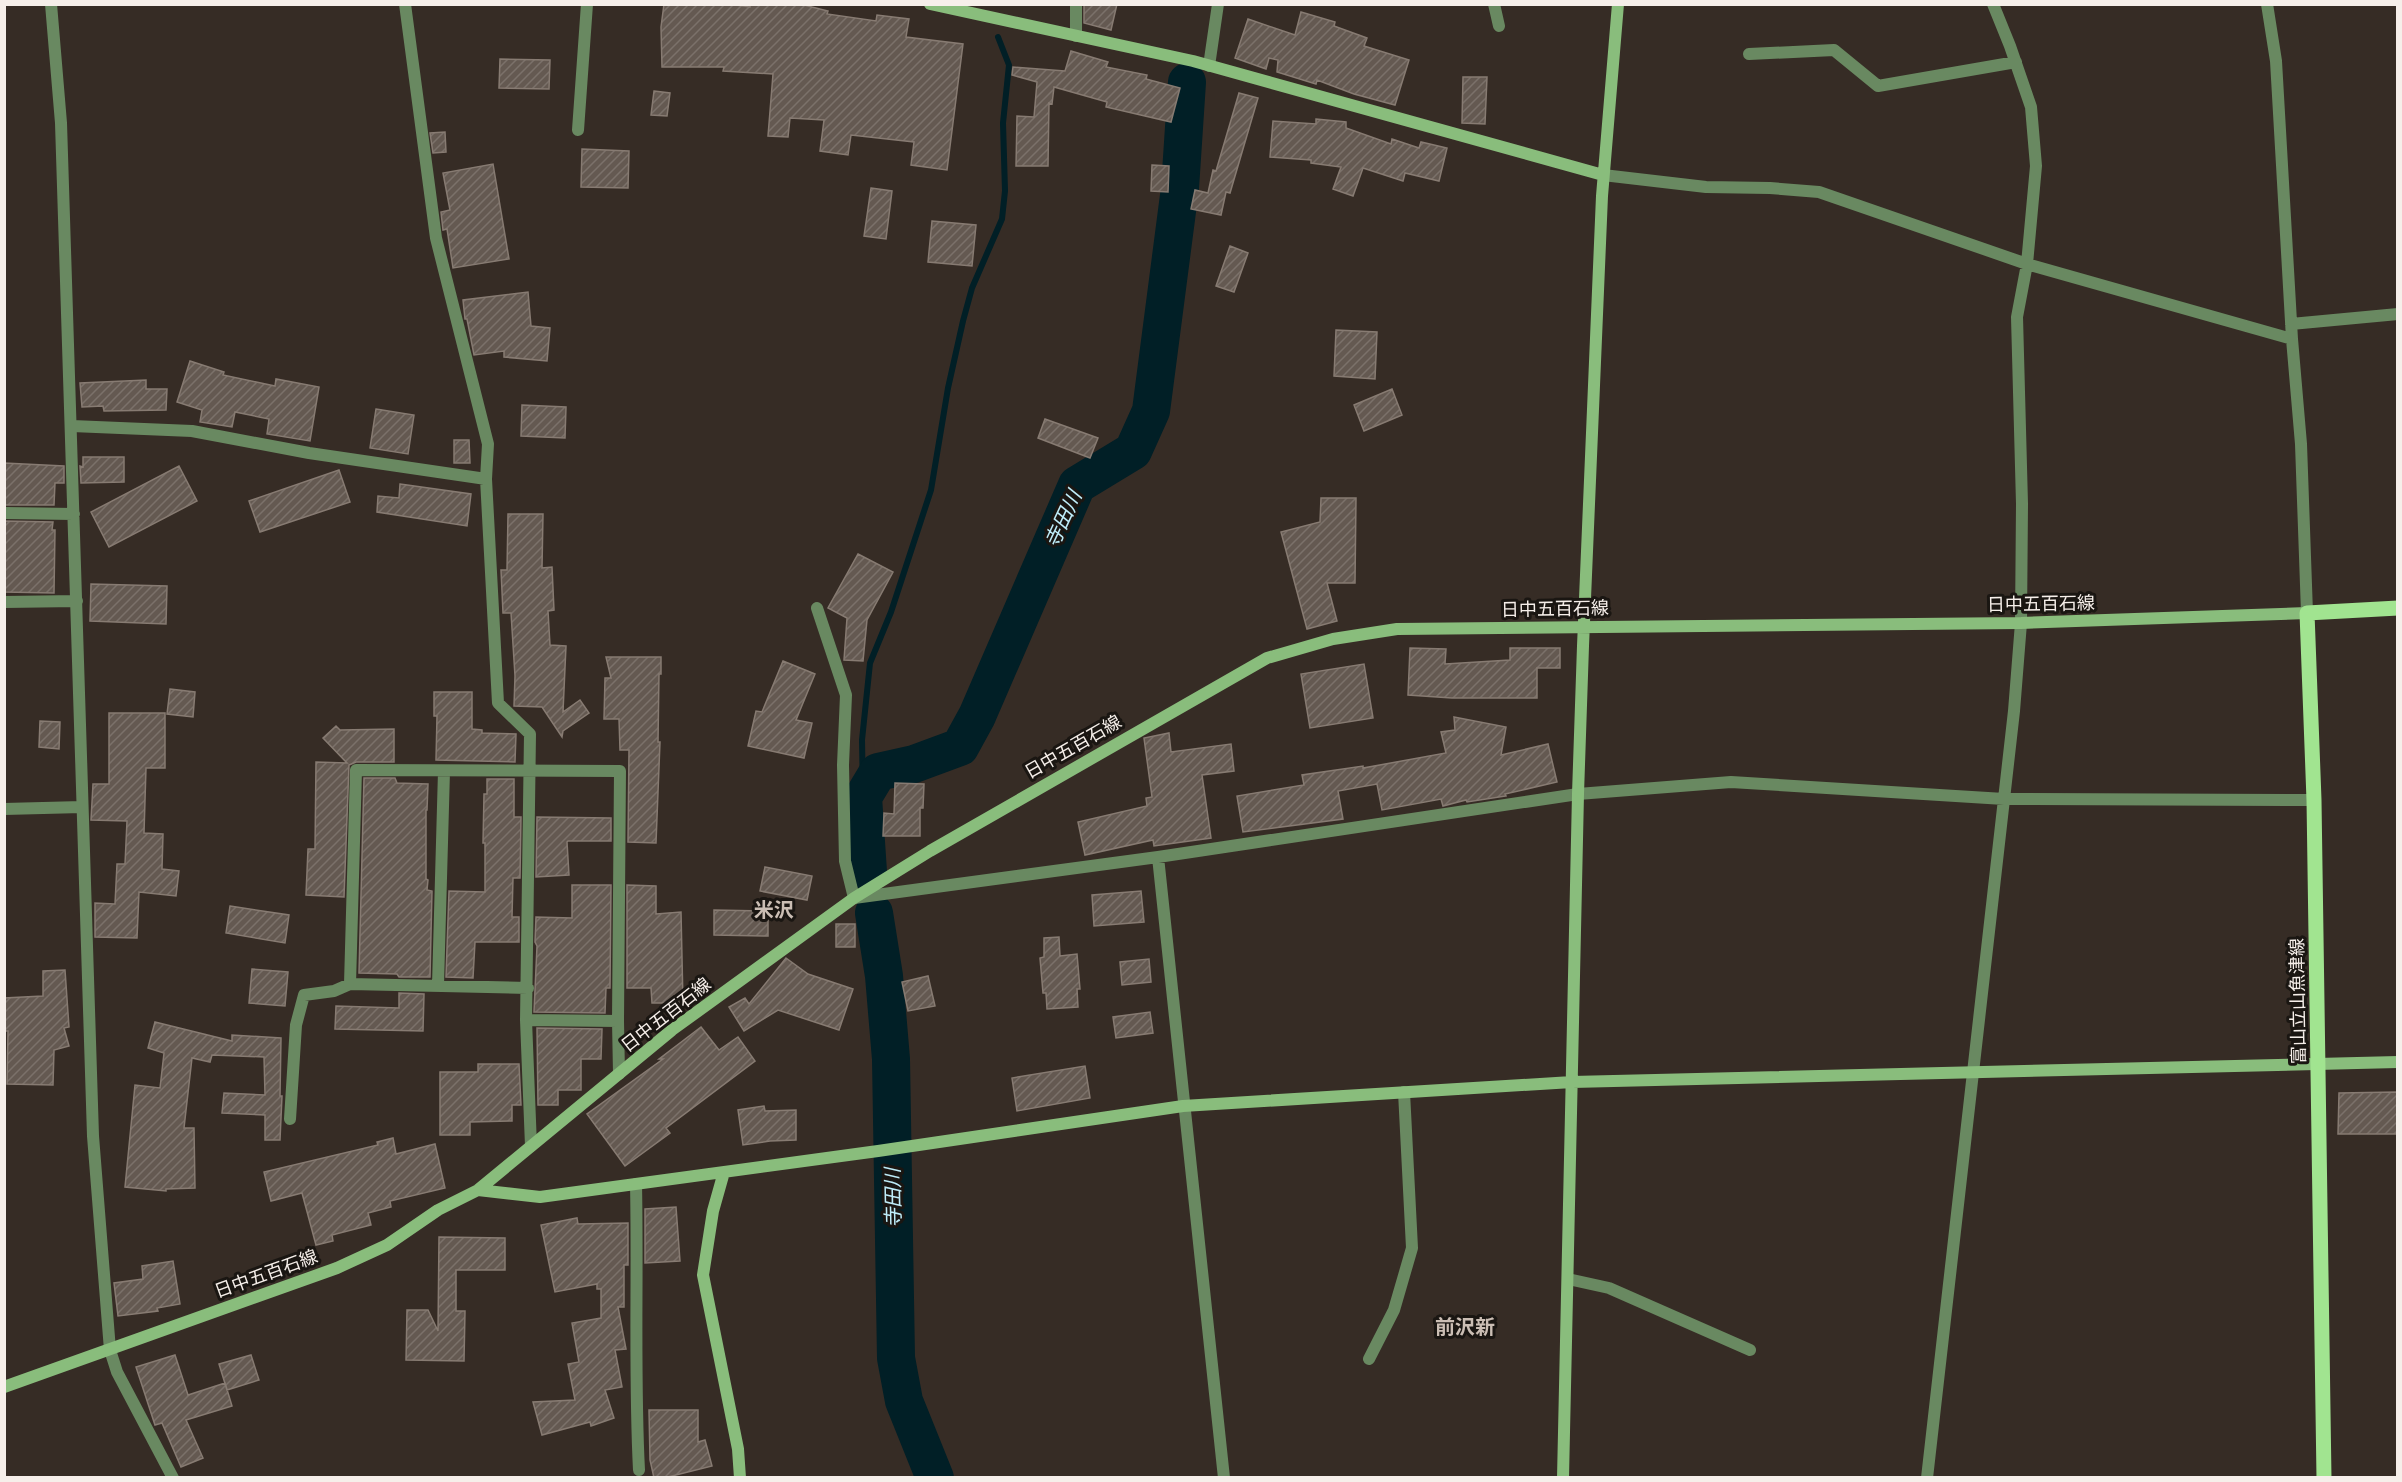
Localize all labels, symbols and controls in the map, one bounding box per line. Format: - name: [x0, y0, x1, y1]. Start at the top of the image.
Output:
- water label: 寺田川: [1038, 484, 1088, 552]
- street label: 日中五百石線: [1987, 590, 2095, 617]
- street label: 日中五百石線: [1501, 595, 1609, 622]
- street label: 日中五百石線: [1020, 709, 1126, 784]
- district label: 米沢: [754, 896, 794, 923]
- street label: 富山立山魚津線: [2284, 938, 2311, 1064]
- street label: 日中五百石線: [615, 972, 716, 1058]
- water label: 寺田川: [878, 1166, 907, 1228]
- street label: 日中五百石線: [211, 1243, 321, 1304]
- district label: 前沢新: [1435, 1313, 1495, 1340]

